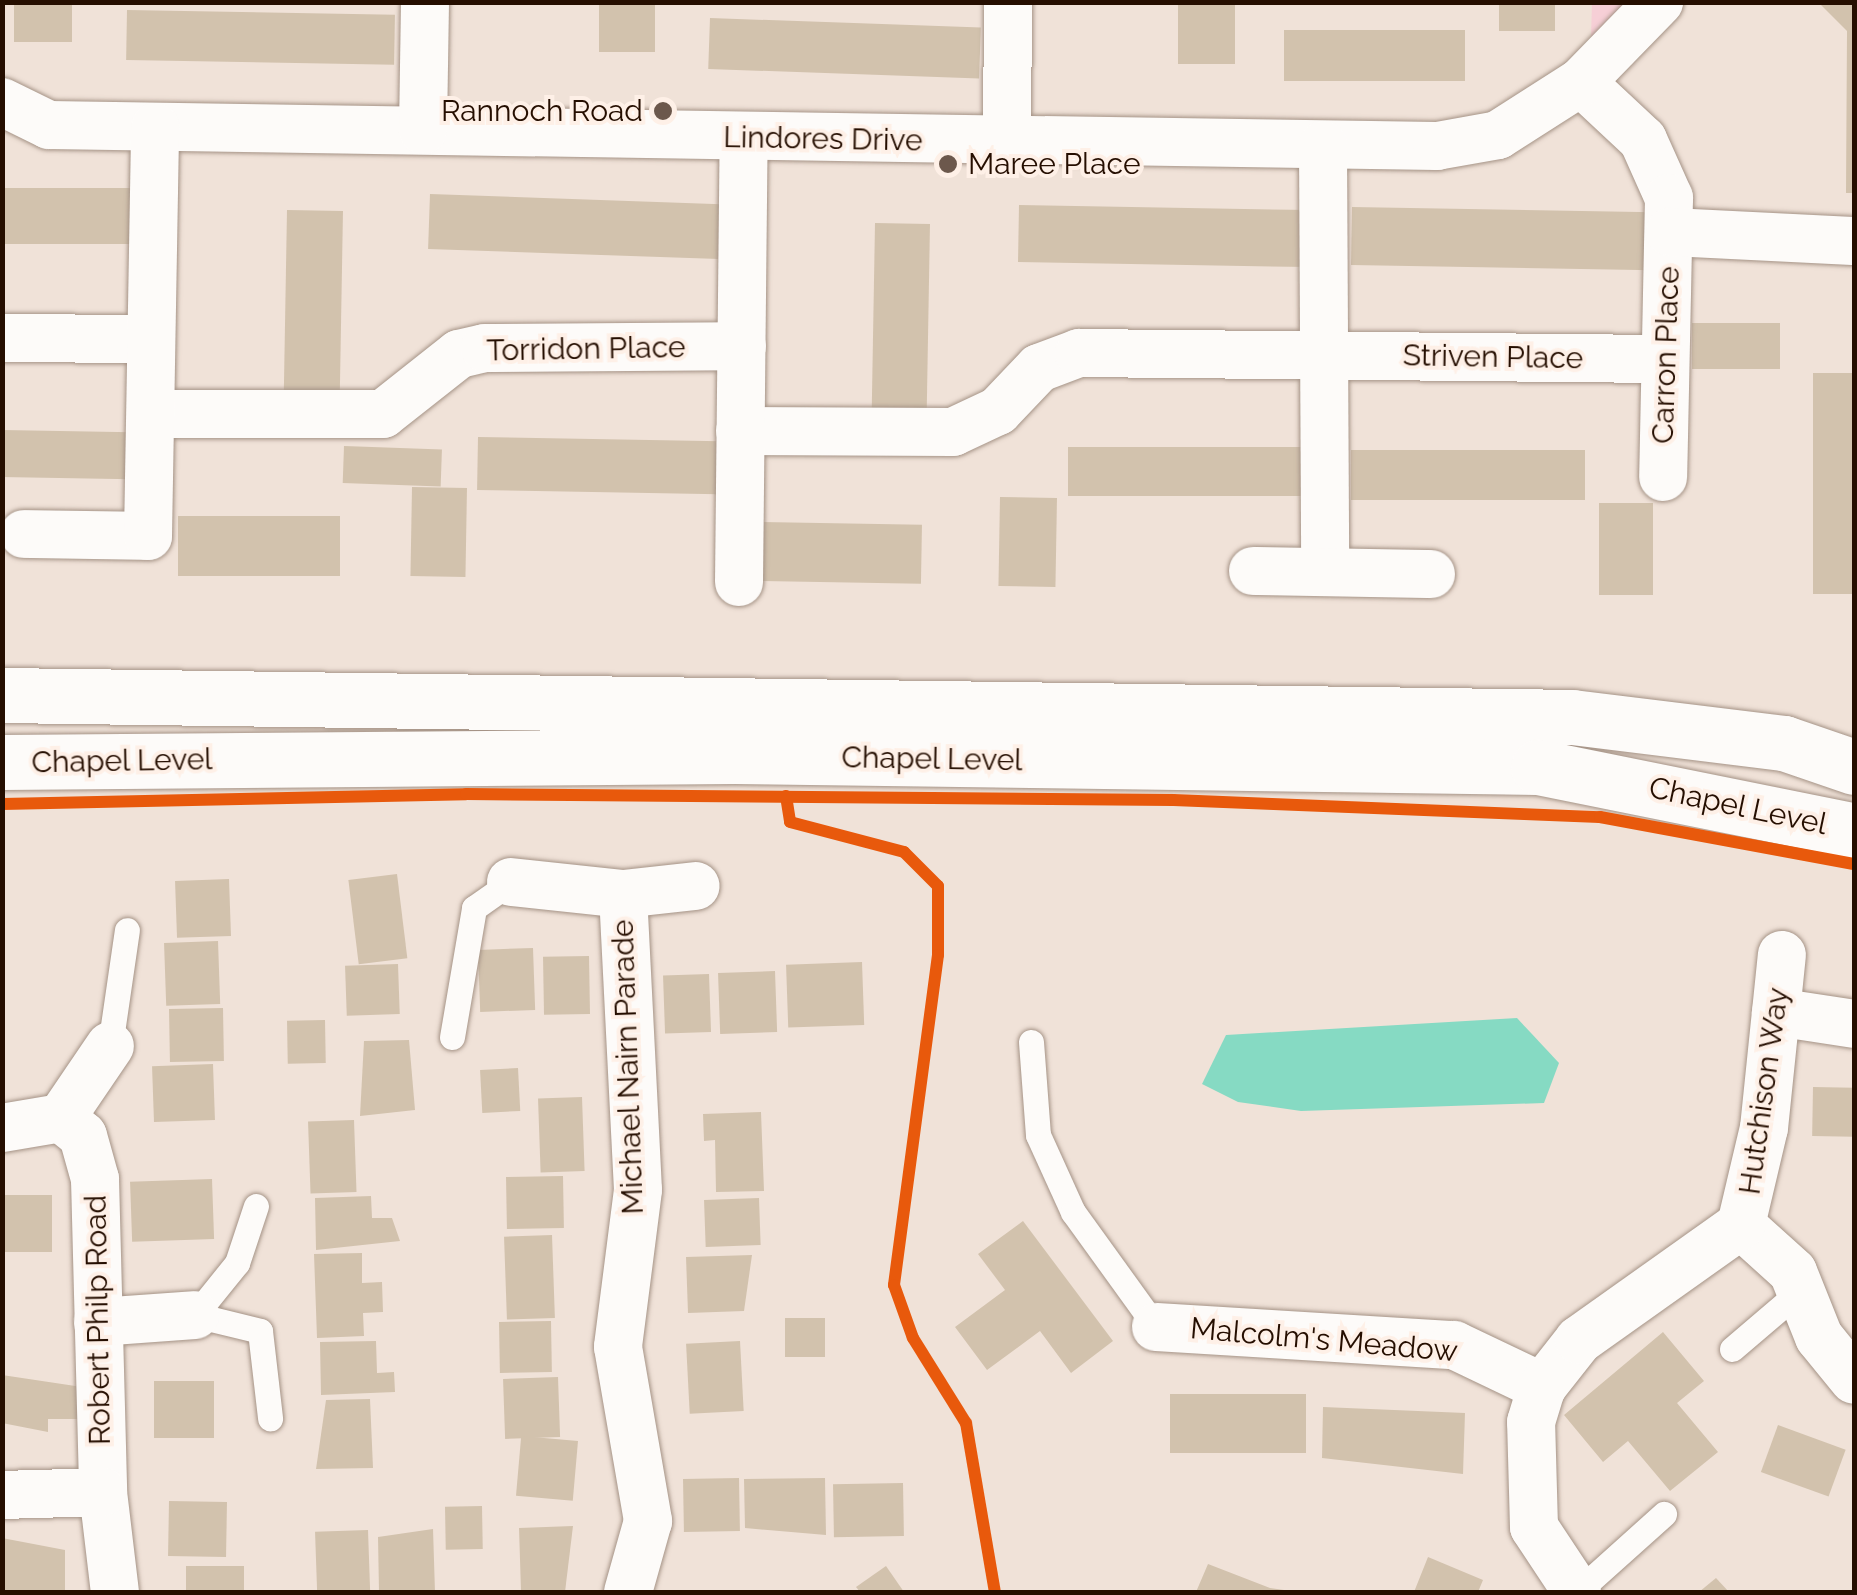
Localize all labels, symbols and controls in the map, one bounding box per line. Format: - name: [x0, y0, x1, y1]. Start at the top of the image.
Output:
- place label: Rannoch Road: [441, 93, 643, 129]
- marker: Rannoch Road: [652, 100, 674, 122]
- street label: Lindores Drive: [723, 119, 923, 159]
- place label: Maree Place: [968, 146, 1141, 182]
- marker: Maree Place: [937, 153, 959, 175]
- street label: Carron Place: [1645, 266, 1687, 444]
- street label: Torridon Place: [486, 329, 686, 369]
- street label: Striven Place: [1403, 337, 1583, 377]
- street label: Chapel Level: [841, 739, 1023, 779]
- street label: Chapel Level: [31, 741, 213, 781]
- street label: Chapel Level: [1645, 769, 1831, 843]
- street label: Michael Nairn Parade: [605, 918, 651, 1216]
- street label: Hutchison Way: [1732, 985, 1796, 1197]
- street label: Robert Philp Road: [78, 1195, 118, 1445]
- street label: Malcolm's Meadow: [1189, 1310, 1459, 1370]

